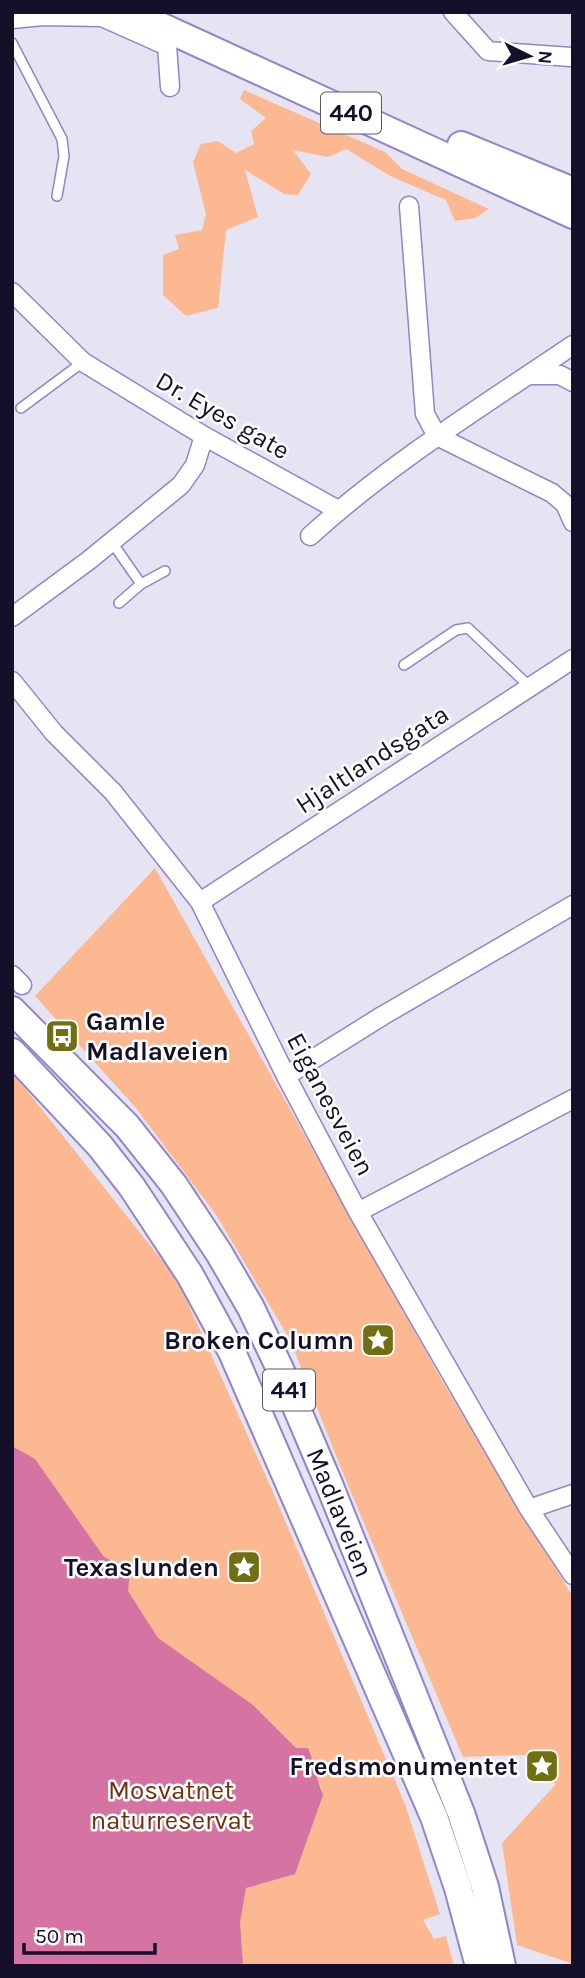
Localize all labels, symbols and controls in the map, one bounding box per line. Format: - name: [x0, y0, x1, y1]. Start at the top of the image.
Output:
- north arrow: [494, 21, 564, 91]
- text: N: [533, 50, 556, 65]
- road number: 440: [321, 92, 381, 134]
- street label: Dr. Eyes gate: [150, 365, 295, 466]
- street label: Hjaltlandsgata: [290, 698, 455, 820]
- place label: Gamle Madlaveien: [86, 1006, 229, 1067]
- bus stop icon: Gamle Madlaveien: [43, 1017, 81, 1055]
- street label: Eiganesveien: [280, 1028, 381, 1181]
- place icon: Broken Column: [359, 1321, 397, 1359]
- place label: Broken Column: [164, 1325, 354, 1356]
- road number: 441: [263, 1370, 315, 1410]
- street label: Madlaveien: [299, 1443, 380, 1582]
- place icon: Texaslunden: [225, 1548, 263, 1586]
- place label: Texaslunden: [64, 1552, 219, 1583]
- place icon: Fredsmonumentet: [523, 1747, 561, 1785]
- place label: Fredsmonumentet: [289, 1751, 518, 1782]
- park label: Mosvatnet naturreservat: [90, 1775, 252, 1836]
- scale bar: [24, 1912, 156, 1956]
- text: 50 m: [35, 1924, 84, 1948]

